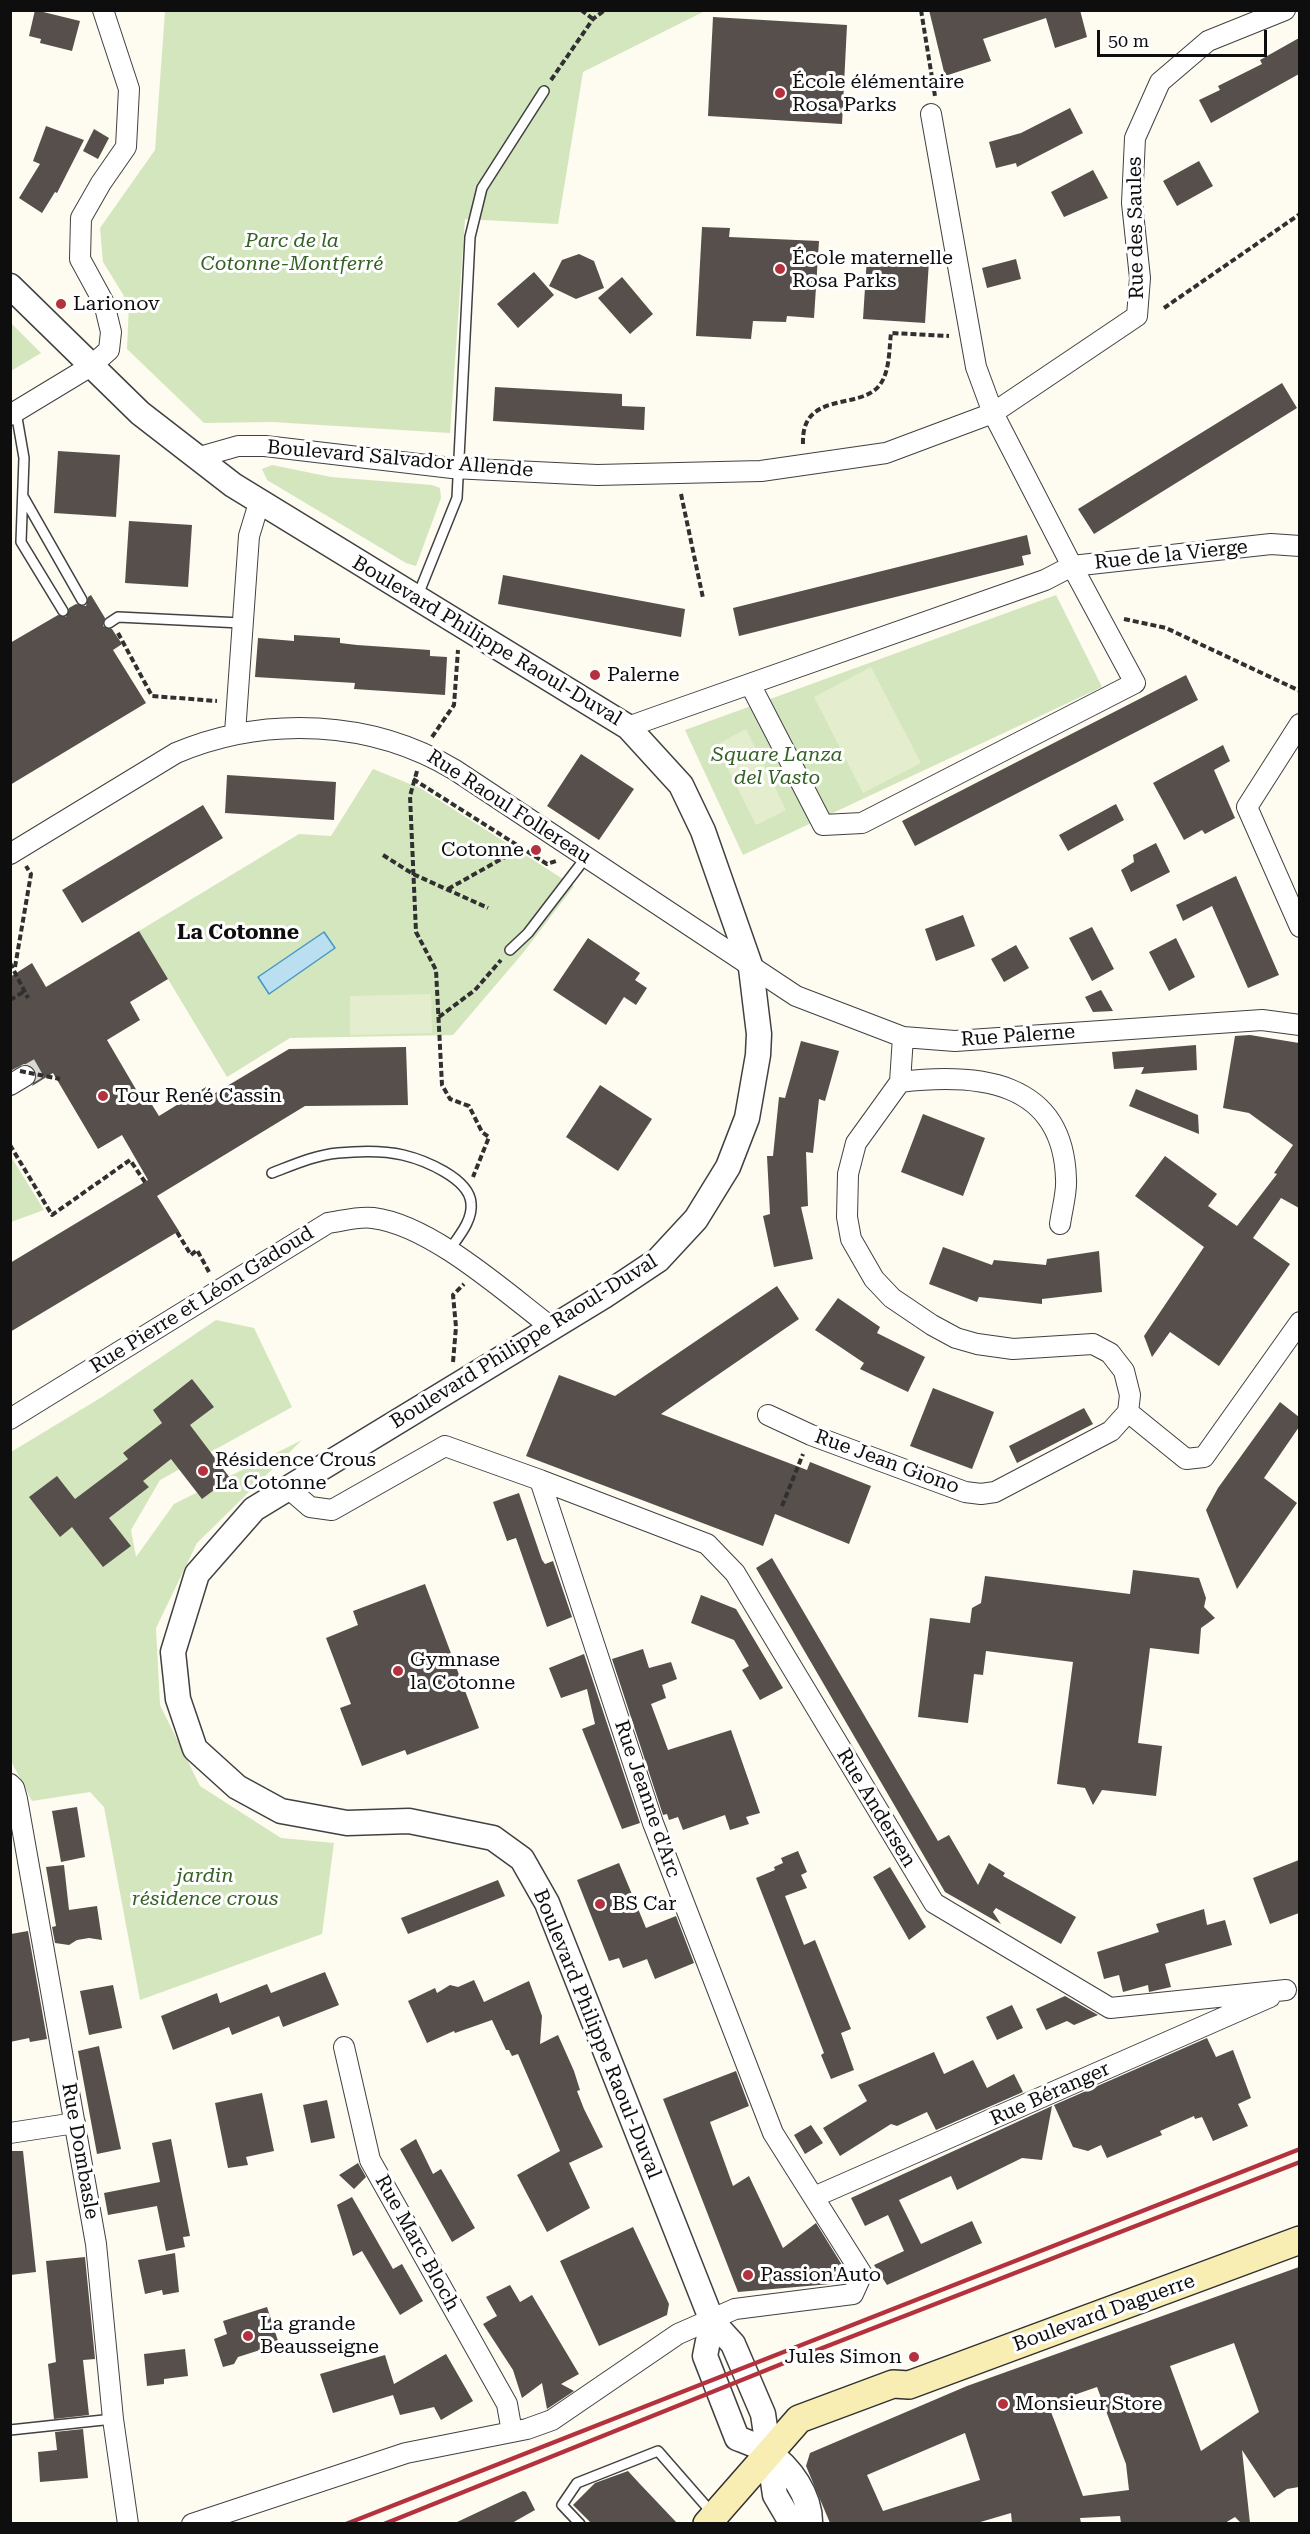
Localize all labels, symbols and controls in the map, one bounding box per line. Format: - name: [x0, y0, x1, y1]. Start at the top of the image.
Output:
- scale bar: [1100, 18, 1270, 56]
- text: 50 m: [1108, 30, 1149, 51]
- place label: École élémentaire Rosa Parks: [792, 70, 964, 117]
- marker: École élémentaire Rosa Parks: [773, 86, 787, 100]
- street label: Rue des Saules: [1123, 156, 1149, 300]
- park label: Parc de la Cotonne-Montferré: [201, 229, 383, 276]
- place label: École maternelle Rosa Parks: [792, 246, 953, 293]
- marker: École maternelle Rosa Parks: [773, 262, 787, 276]
- place label: Larionov: [73, 292, 160, 316]
- marker: Larionov: [54, 297, 68, 311]
- street label: Boulevard Salvador Allende: [266, 435, 534, 483]
- street label: Rue de la Vierge: [1093, 535, 1249, 575]
- street label: Boulevard Philippe Raoul-Duval: [348, 551, 626, 731]
- place label: Palerne: [607, 663, 679, 687]
- marker: Palerne: [588, 668, 602, 682]
- park label: Square Lanza del Vasto: [712, 743, 842, 790]
- street label: Rue Raoul Follereau: [422, 745, 596, 869]
- place label: Cotonne: [441, 838, 524, 862]
- marker: Cotonne: [529, 843, 543, 857]
- district label: La Cotonne: [177, 920, 299, 946]
- street label: Rue Palerne: [960, 1020, 1076, 1052]
- place label: Tour René Cassin: [115, 1084, 282, 1108]
- marker: Tour René Cassin: [96, 1089, 110, 1103]
- street label: Rue Pierre et Léon Gadoud: [86, 1221, 318, 1379]
- street label: Boulevard Philippe Raoul-Duval: [386, 1250, 662, 1434]
- street label: Rue Jean Giono: [811, 1425, 963, 1499]
- place label: Résidence Crous La Cotonne: [215, 1448, 376, 1495]
- marker: Résidence Crous La Cotonne: [196, 1464, 210, 1478]
- place label: Gymnase la Cotonne: [410, 1648, 515, 1695]
- marker: Gymnase la Cotonne: [391, 1664, 405, 1678]
- street label: Rue Jeanne d'Arc: [609, 1717, 685, 1881]
- street label: Rue Andersen: [831, 1744, 921, 1872]
- park label: jardin résidence crous: [132, 1864, 278, 1911]
- street label: Boulevard Philippe Raoul-Duval: [528, 1886, 666, 2182]
- place label: BS Car: [612, 1892, 676, 1916]
- marker: BS Car: [593, 1897, 607, 1911]
- street label: Rue Béranger: [987, 2057, 1113, 2131]
- street label: Rue Dombasle: [56, 2081, 104, 2221]
- street label: Rue Marc Bloch: [370, 2171, 464, 2315]
- place label: Passion'Auto: [760, 2263, 881, 2287]
- marker: Passion'Auto: [741, 2268, 755, 2282]
- street label: Boulevard Daguerre: [1010, 2269, 1198, 2357]
- place label: La grande Beausseigne: [260, 2312, 379, 2359]
- marker: La grande Beausseigne: [241, 2329, 255, 2343]
- place label: Jules Simon: [785, 2345, 902, 2369]
- marker: Jules Simon: [907, 2350, 921, 2364]
- place label: Monsieur Store: [1015, 2392, 1163, 2416]
- marker: Monsieur Store: [996, 2397, 1010, 2411]

